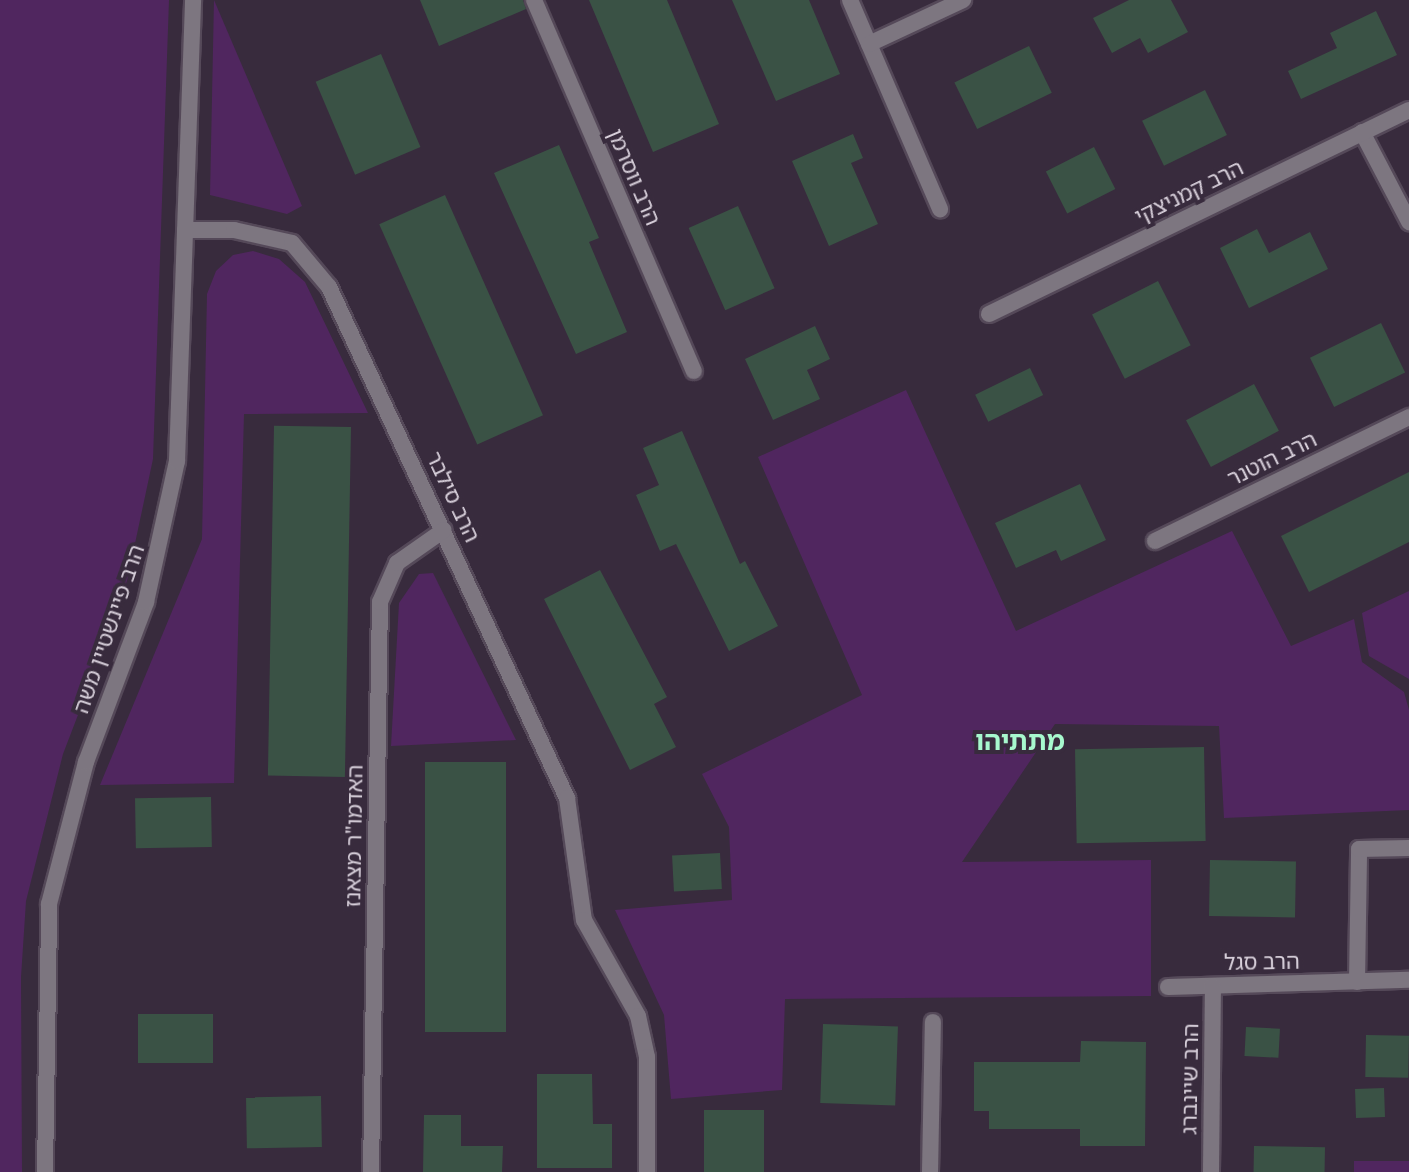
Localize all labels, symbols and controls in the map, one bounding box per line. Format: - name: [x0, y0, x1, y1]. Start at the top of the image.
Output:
- street label: הרב ווסרמן: [602, 125, 666, 229]
- street label: הרב קמניצקי: [1130, 154, 1248, 230]
- street label: הרב הוטנר: [1223, 426, 1321, 492]
- street label: הרב סילבר: [421, 447, 485, 547]
- street label: הרב פיינשטיין משה: [68, 541, 150, 717]
- district label: מתתיהו: [975, 725, 1065, 757]
- street label: האדמו"ר מצאנז: [340, 764, 368, 908]
- street label: הרב סגל: [1224, 948, 1300, 976]
- street label: הרב שיינברג: [1176, 1023, 1204, 1135]

